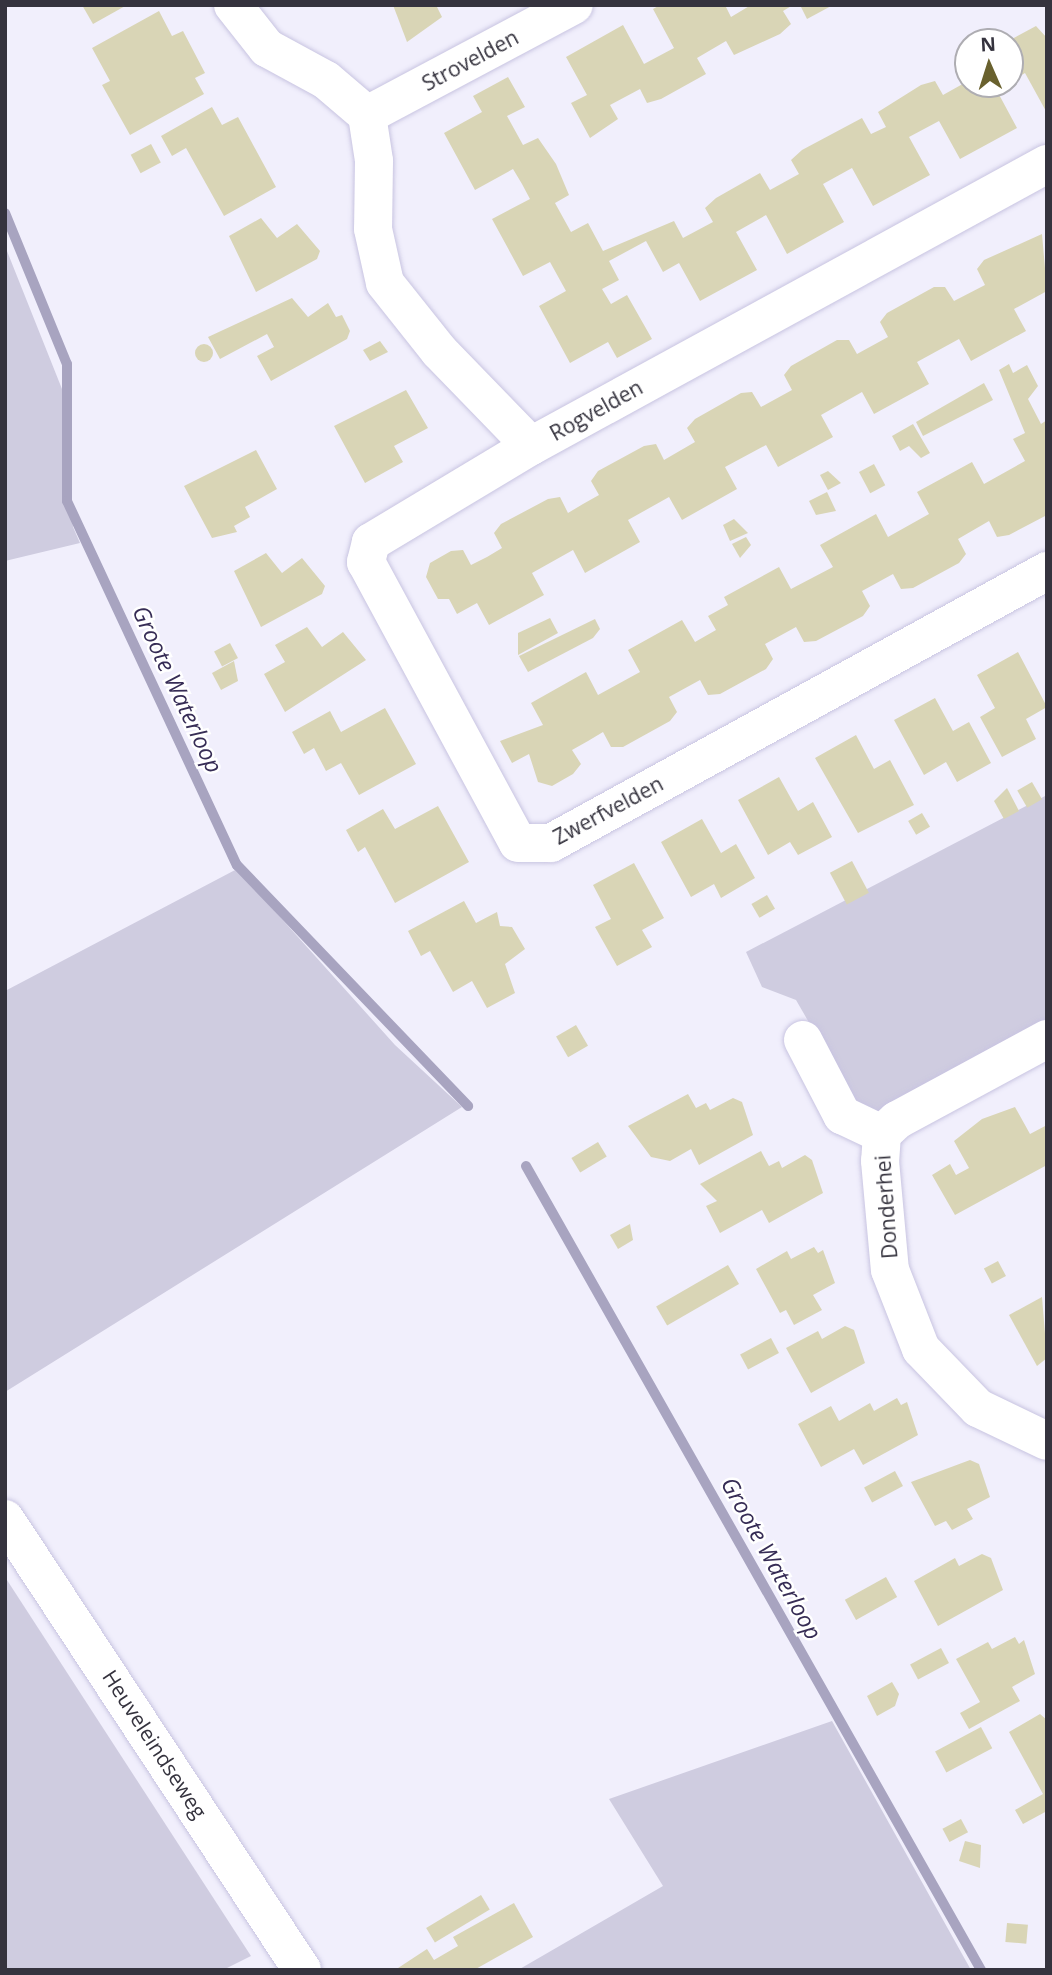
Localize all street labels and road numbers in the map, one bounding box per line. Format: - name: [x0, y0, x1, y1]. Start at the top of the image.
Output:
- street label: Strovelden: [418, 24, 522, 96]
- street label: Rogvelden: [545, 374, 647, 446]
- street label: Zwerfvelden: [549, 771, 667, 849]
- street label: Donderhei: [870, 1154, 902, 1260]
- street label: Heuveleindseweg: [98, 1665, 212, 1823]

